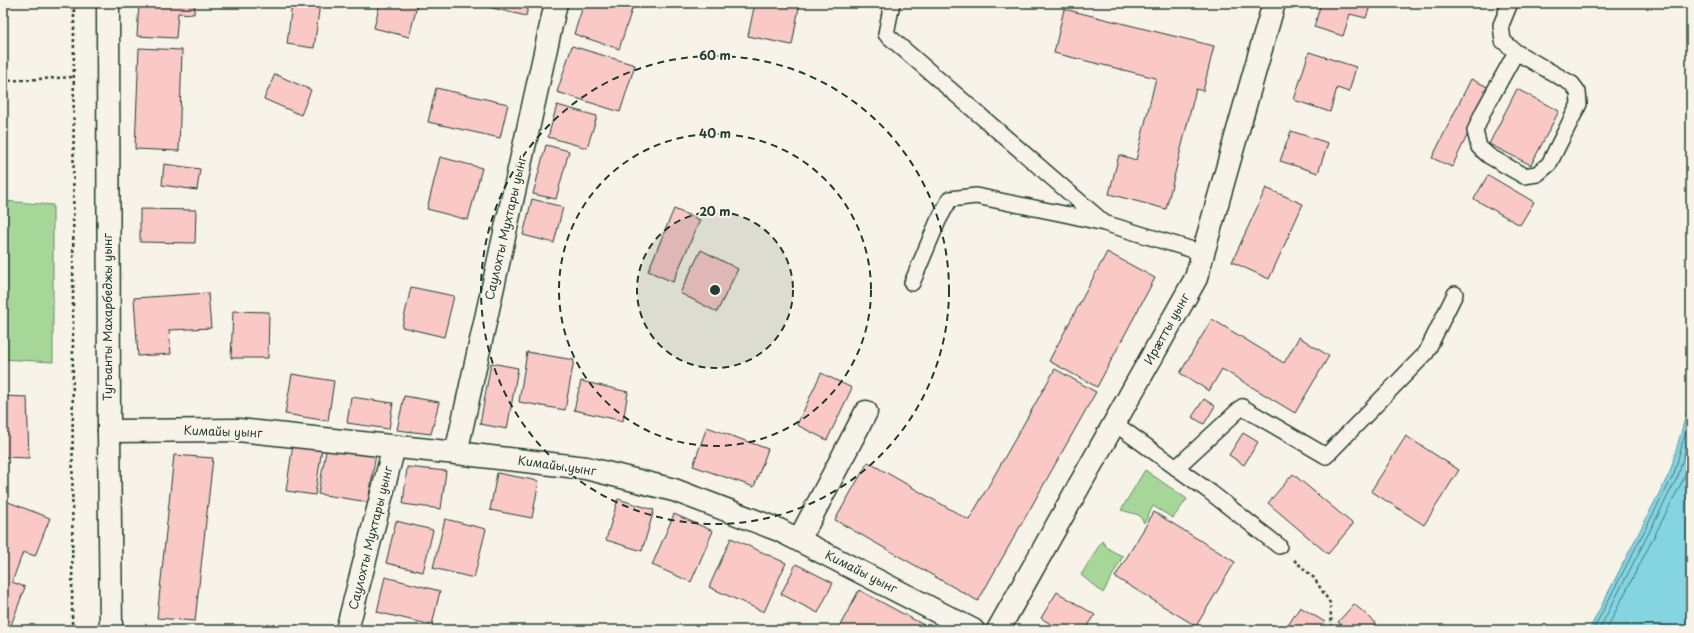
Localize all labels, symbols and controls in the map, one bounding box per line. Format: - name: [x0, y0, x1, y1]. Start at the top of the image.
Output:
- text: 60 m: [699, 46, 731, 64]
- text: 40 m: [699, 124, 731, 142]
- street label: Саулохты Мухтары уынг: [480, 153, 531, 302]
- text: 20 m: [699, 202, 731, 220]
- street label: Тугъанты Махарбеджы уынг: [98, 232, 116, 401]
- centre of rings: [708, 283, 722, 297]
- street label: Ирæтты уынг: [1139, 289, 1194, 368]
- street label: Кимайы уынг: [183, 421, 263, 441]
- street label: Кимайы уынг: [517, 451, 598, 480]
- street label: Саулохты Мухтары уынг: [343, 463, 397, 611]
- street label: Кимайы уынг: [822, 545, 901, 597]

